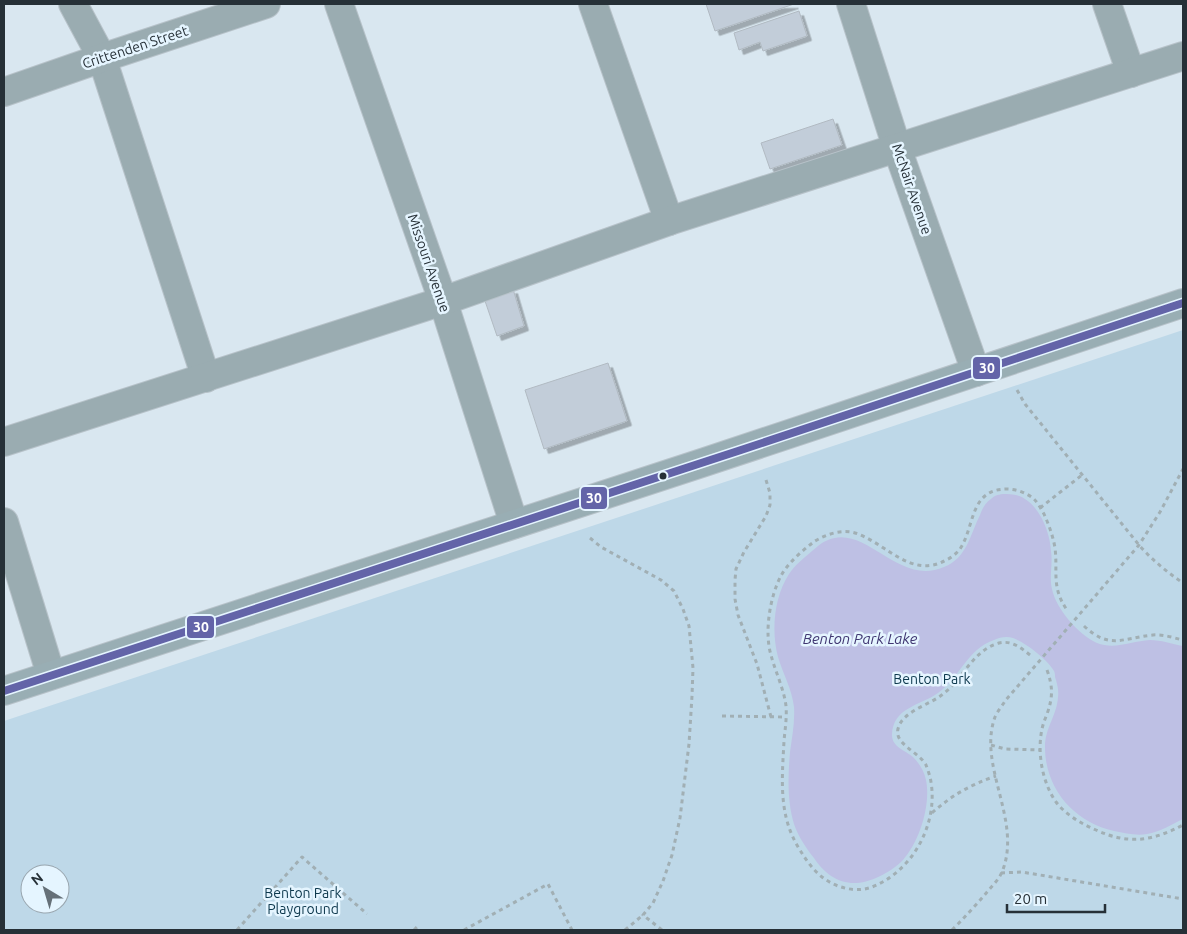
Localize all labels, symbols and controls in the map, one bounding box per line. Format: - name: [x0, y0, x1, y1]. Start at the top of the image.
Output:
- street label: Crittenden Street: [80, 22, 190, 72]
- street label: McNair Avenue: [889, 142, 935, 236]
- street label: Missouri Avenue: [405, 212, 453, 314]
- line badge: 30: [972, 356, 1001, 380]
- text: 30: [979, 360, 995, 376]
- unlabelled marker: [658, 471, 668, 481]
- line badge: 30: [580, 486, 608, 510]
- text: 30: [586, 490, 602, 506]
- line badge: 30: [186, 615, 215, 639]
- text: 30: [193, 619, 209, 635]
- water label: Benton Park Lake: [803, 630, 918, 647]
- park label: Benton Park: [893, 671, 971, 687]
- north arrow: [20, 864, 70, 914]
- text: N: [28, 869, 46, 888]
- scale bar: [1007, 882, 1104, 914]
- park label: Benton Park Playground: [264, 885, 342, 917]
- text: 20 m: [1014, 890, 1047, 907]

